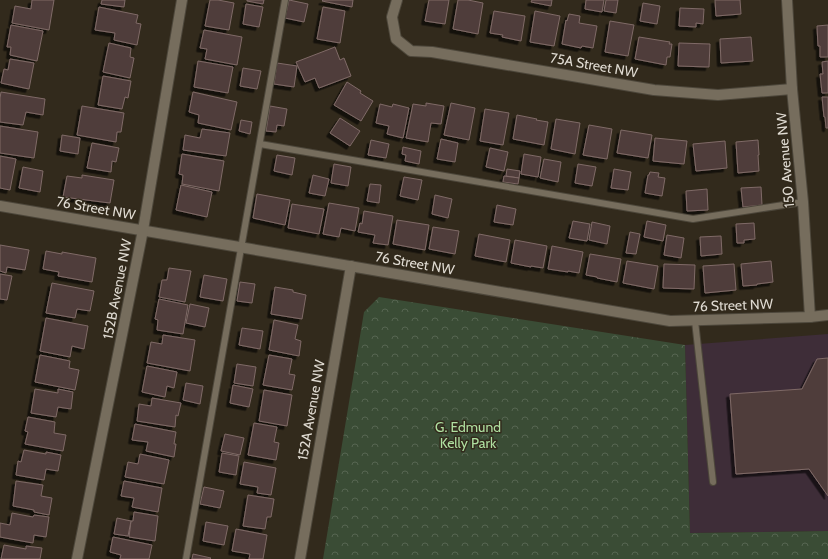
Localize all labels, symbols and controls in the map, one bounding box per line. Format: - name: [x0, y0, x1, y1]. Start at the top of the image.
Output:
- street label: 75A Street NW: [549, 48, 640, 82]
- street label: 150 Avenue NW: [772, 111, 798, 208]
- street label: 76 Street NW: [55, 192, 138, 224]
- street label: 152B Avenue NW: [98, 237, 136, 341]
- street label: 76 Street NW: [374, 247, 457, 279]
- street label: 76 Street NW: [693, 295, 774, 315]
- street label: 152A Avenue NW: [293, 358, 329, 462]
- park label: G. Edmund Kelly Park: [435, 418, 501, 452]

